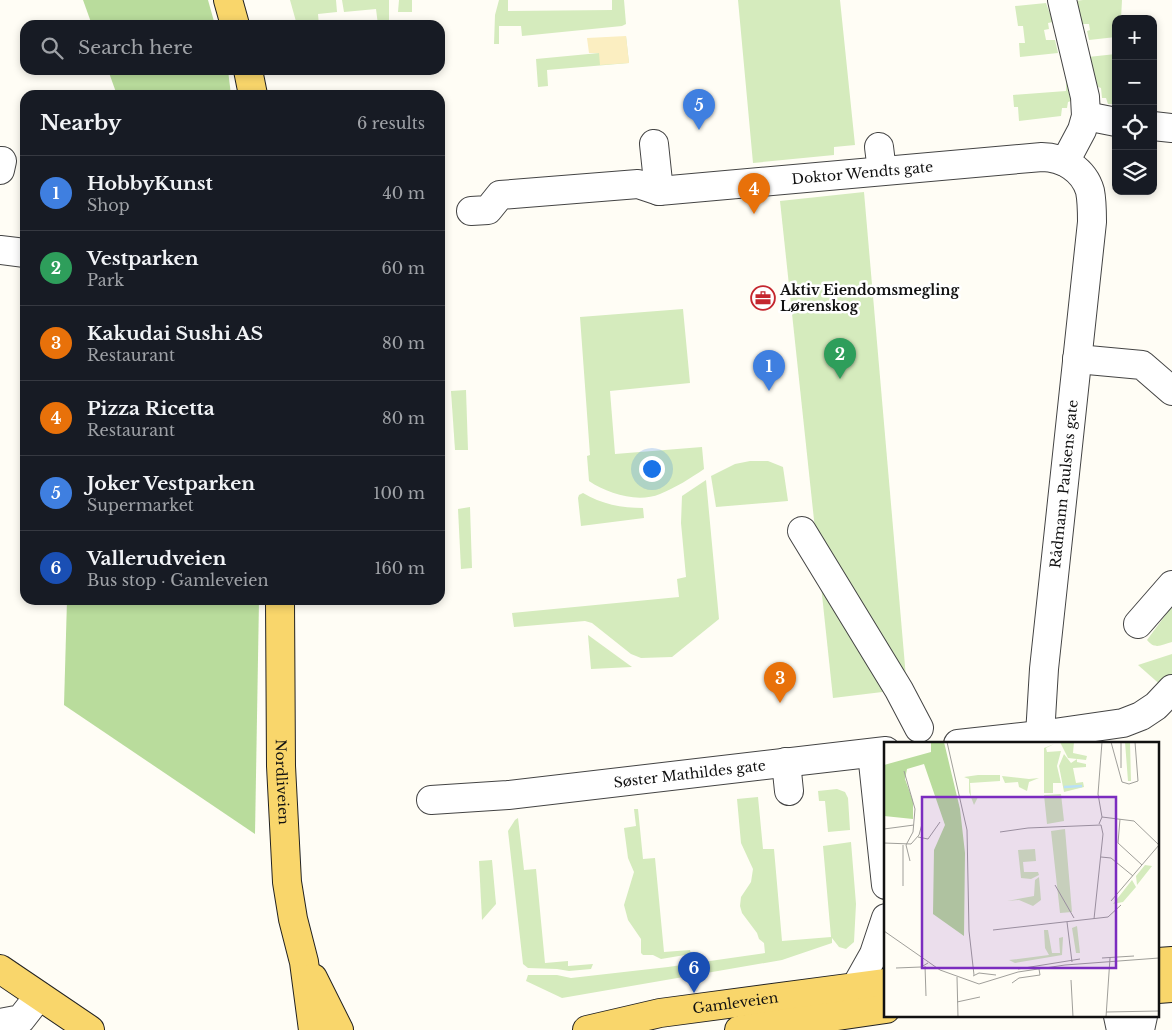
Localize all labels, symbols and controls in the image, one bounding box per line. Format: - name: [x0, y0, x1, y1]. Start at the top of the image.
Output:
- map controls: [1112, 15, 1157, 195]
- button: +: [1112, 15, 1157, 60]
- search box: [20, 20, 445, 75]
- icon: search: [38, 34, 66, 62]
- text: Search here: [78, 36, 193, 59]
- button: −: [1112, 60, 1157, 105]
- pin: 5: [683, 89, 715, 130]
- button: locate: [1112, 105, 1157, 150]
- text: Nearby: [40, 110, 121, 136]
- text: 6 results: [357, 113, 425, 133]
- button: layers: [1112, 150, 1157, 195]
- street label: Doktor Wendts gate: [791, 158, 934, 188]
- text: HobbyKunst: [87, 172, 213, 195]
- pin: 4: [738, 173, 770, 214]
- text: 1: [53, 183, 59, 203]
- text: 40 m: [382, 183, 425, 203]
- text: Shop: [87, 195, 130, 215]
- text: Vestparken: [87, 247, 199, 270]
- text: 2: [51, 258, 61, 278]
- text: 60 m: [382, 258, 425, 278]
- text: Park: [87, 270, 124, 290]
- place label: Aktiv Eiendomsmegling Lørenskog: [779, 281, 959, 315]
- office icon: Aktiv Eiendomsmegling Lørenskog: [750, 285, 776, 311]
- text: Kakudai Sushi AS: [87, 322, 263, 345]
- text: 3: [51, 333, 61, 353]
- text: 80 m: [382, 333, 425, 353]
- pin: 2: [824, 338, 856, 379]
- text: Restaurant: [87, 345, 175, 365]
- pin: 1: [753, 350, 785, 391]
- text: Pizza Ricetta: [87, 397, 215, 420]
- street label: Rådmann Paulsens gate: [1046, 399, 1082, 569]
- text: 4: [51, 408, 61, 428]
- text: 80 m: [382, 408, 425, 428]
- text: Restaurant: [87, 420, 175, 440]
- your location: [639, 456, 665, 482]
- text: Joker Vestparken: [87, 472, 255, 495]
- text: 5: [51, 483, 61, 503]
- text: 100 m: [373, 483, 425, 503]
- text: Supermarket: [87, 495, 194, 515]
- text: Vallerudveien: [87, 547, 226, 570]
- text: 6: [51, 558, 61, 578]
- text: 160 m: [374, 558, 425, 578]
- text: Bus stop · Gamleveien: [87, 570, 269, 590]
- pin: 3: [764, 662, 796, 703]
- street label: Nordliveien: [272, 739, 293, 825]
- inset map: [884, 742, 1160, 1018]
- street label: Søster Mathildes gate: [613, 756, 767, 792]
- pin: 6: [678, 952, 710, 993]
- street label: Gamleveien: [692, 988, 780, 1018]

